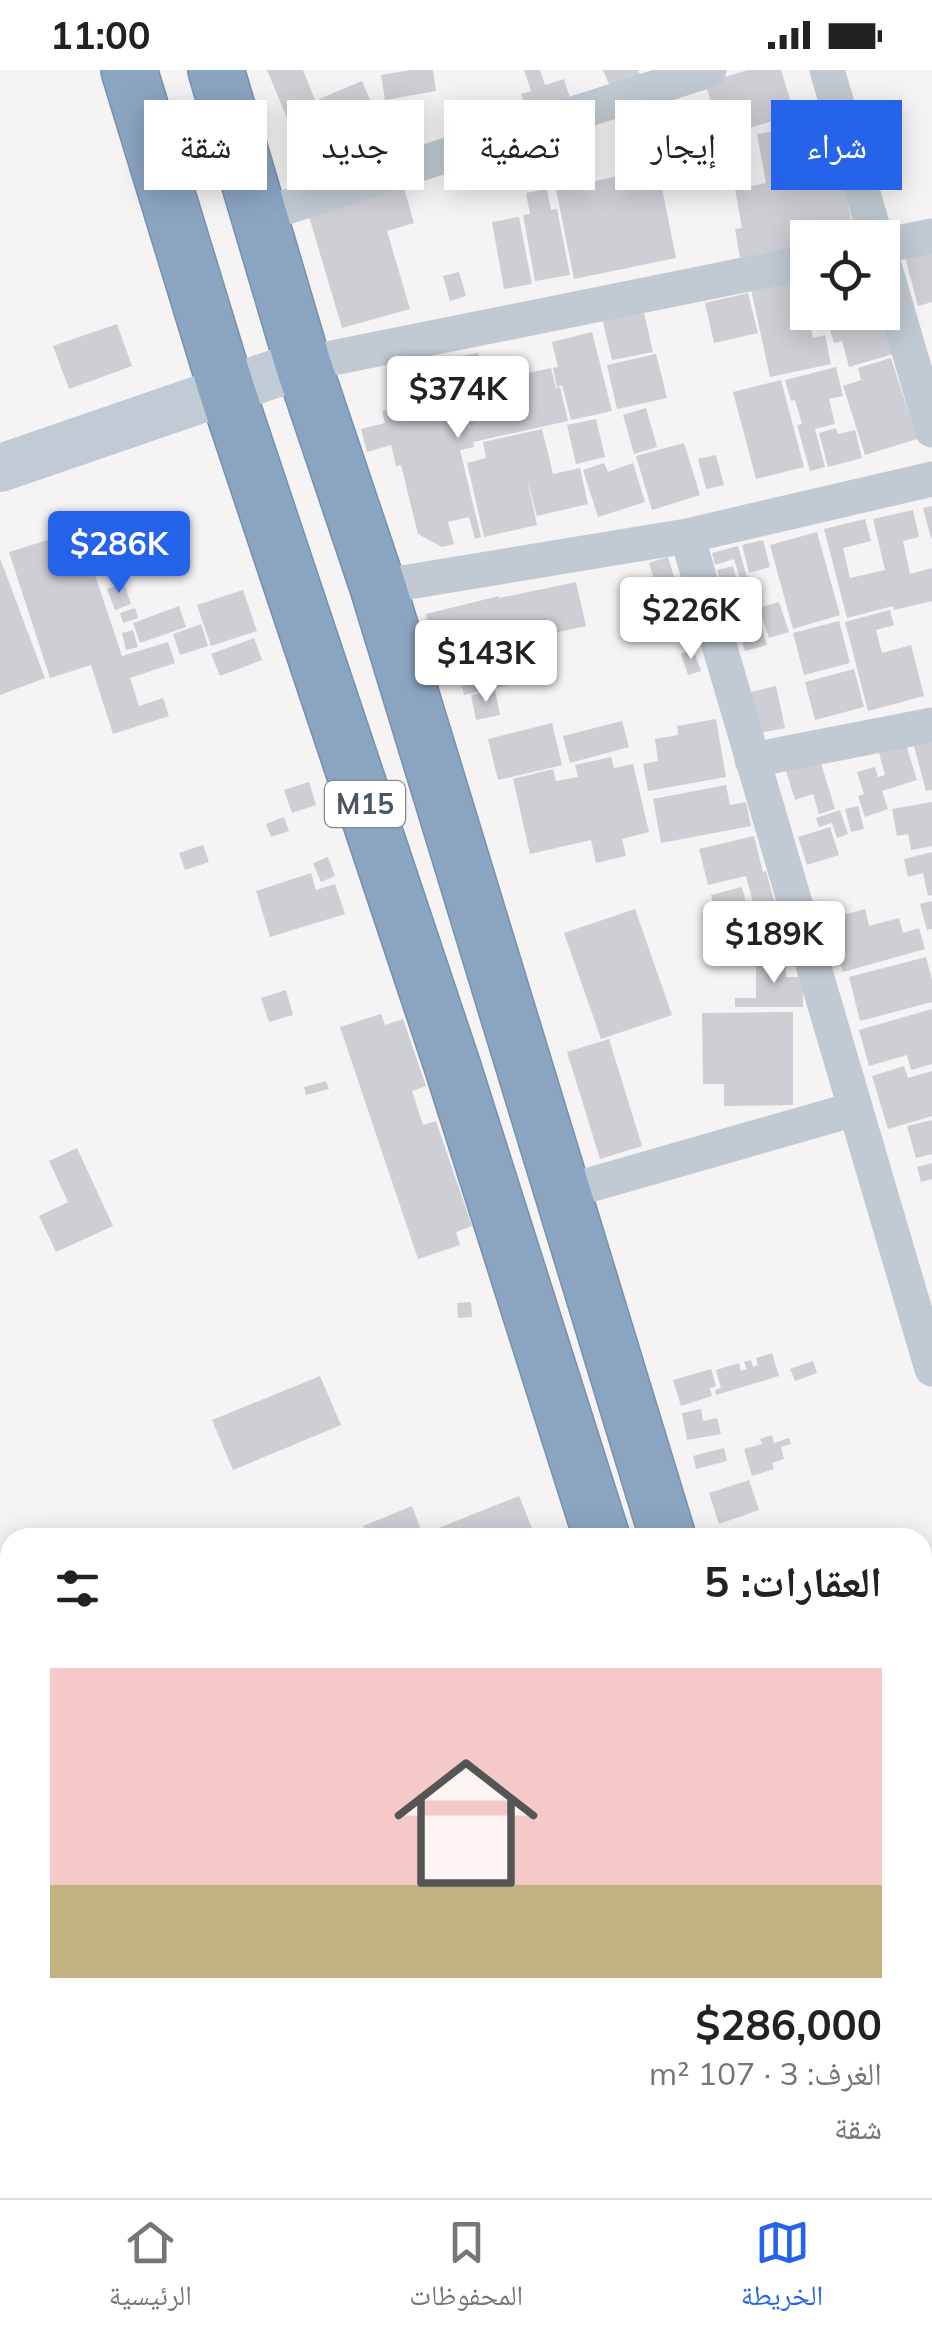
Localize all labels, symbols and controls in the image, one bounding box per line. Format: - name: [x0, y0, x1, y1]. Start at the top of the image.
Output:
- text: 11:00: [50, 11, 151, 59]
- chip: شقة: [144, 100, 267, 190]
- chip: جديد: [287, 100, 424, 190]
- chip: تصفية: [444, 100, 595, 190]
- chip: إيجار: [615, 100, 751, 190]
- chip: شراء: [771, 100, 902, 190]
- map controls: [790, 220, 900, 330]
- button: locate: [790, 220, 900, 330]
- pin: $374K: [388, 356, 528, 441]
- text: $374K: [409, 368, 507, 408]
- pin: $286K: [49, 511, 189, 596]
- text: $286K: [70, 523, 168, 563]
- pin: $226K: [621, 577, 761, 662]
- text: $226K: [642, 589, 740, 629]
- pin: $143K: [416, 620, 556, 705]
- text: $143K: [437, 632, 535, 672]
- road number: M15: [325, 781, 405, 827]
- pin: $189K: [704, 901, 844, 986]
- text: $189K: [725, 913, 823, 953]
- text: العقارات: 5: [704, 1555, 882, 1608]
- icon: filters: [50, 1561, 105, 1616]
- icon: home: [376, 1733, 556, 1913]
- text: $286,000: [695, 1998, 882, 2051]
- text: الغرف: 3 · 107 m²: [649, 2053, 882, 2093]
- text: شقة: [834, 2107, 882, 2147]
- tab: الرئيسية: [109, 2215, 192, 2323]
- tab: المحفوظات: [409, 2215, 523, 2323]
- tab: الخريطة: [741, 2215, 823, 2323]

